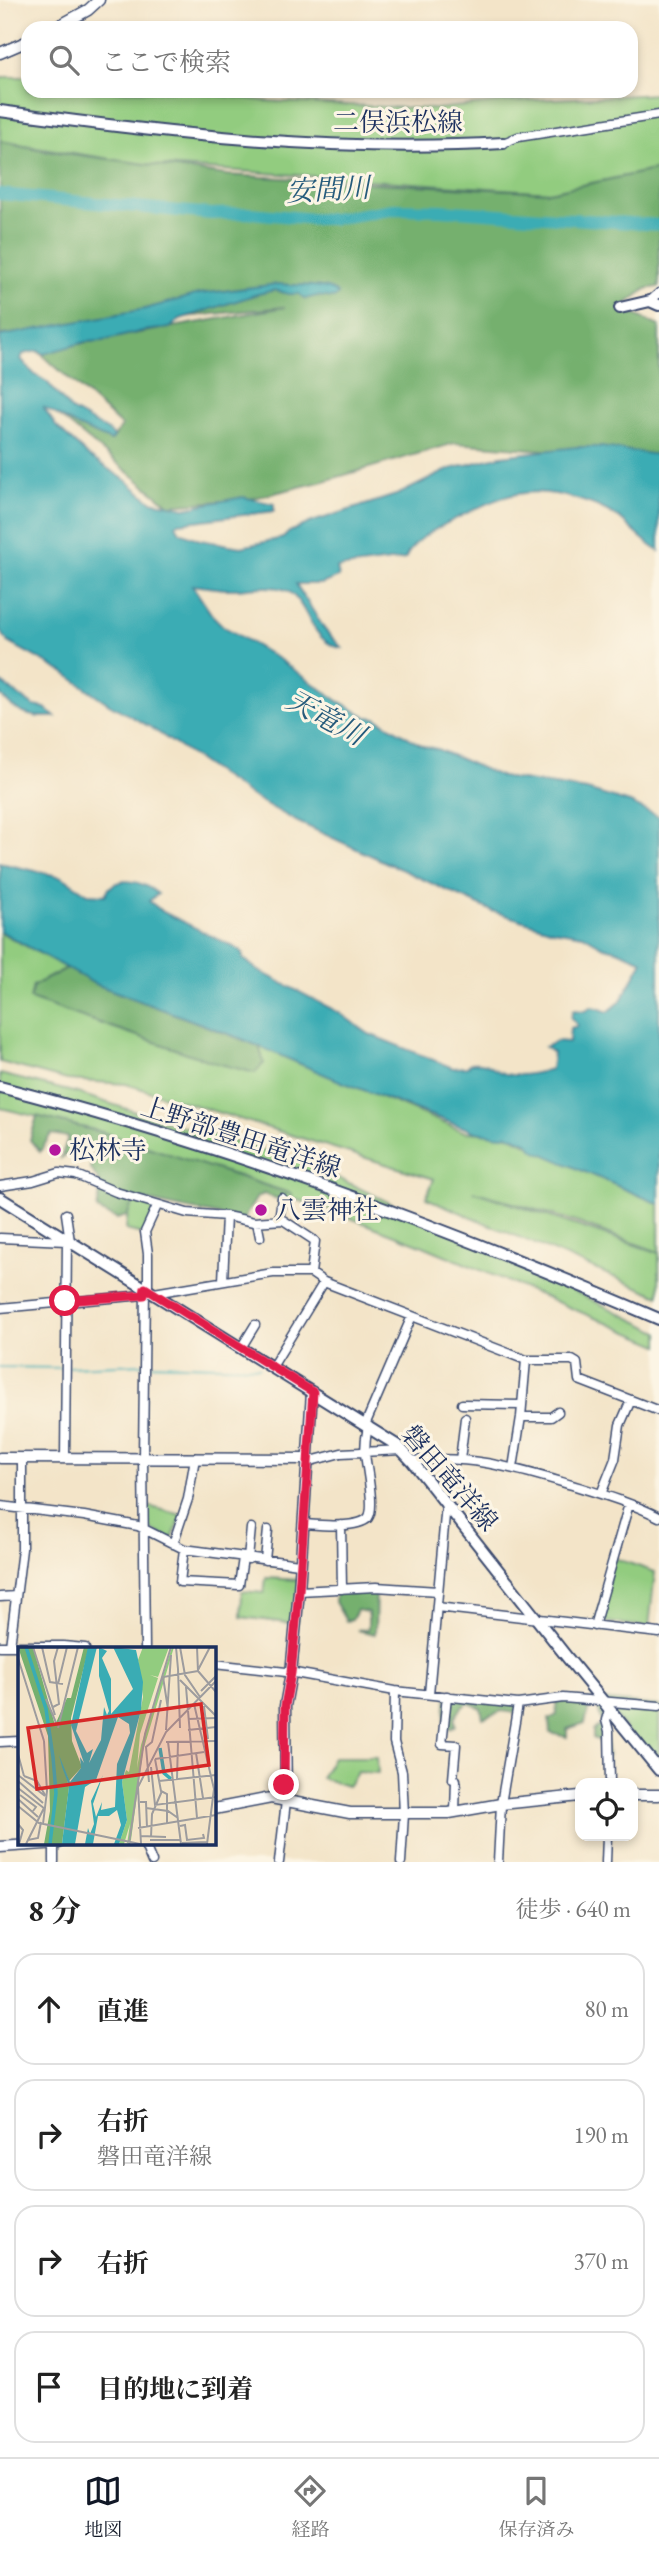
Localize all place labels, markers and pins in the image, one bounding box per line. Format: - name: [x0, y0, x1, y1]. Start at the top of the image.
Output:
- place label: 松林寺: [69, 1133, 147, 1167]
- marker: 松林寺: [47, 1142, 63, 1158]
- place label: 八雲神社: [275, 1193, 379, 1227]
- marker: 八雲神社: [253, 1202, 269, 1218]

